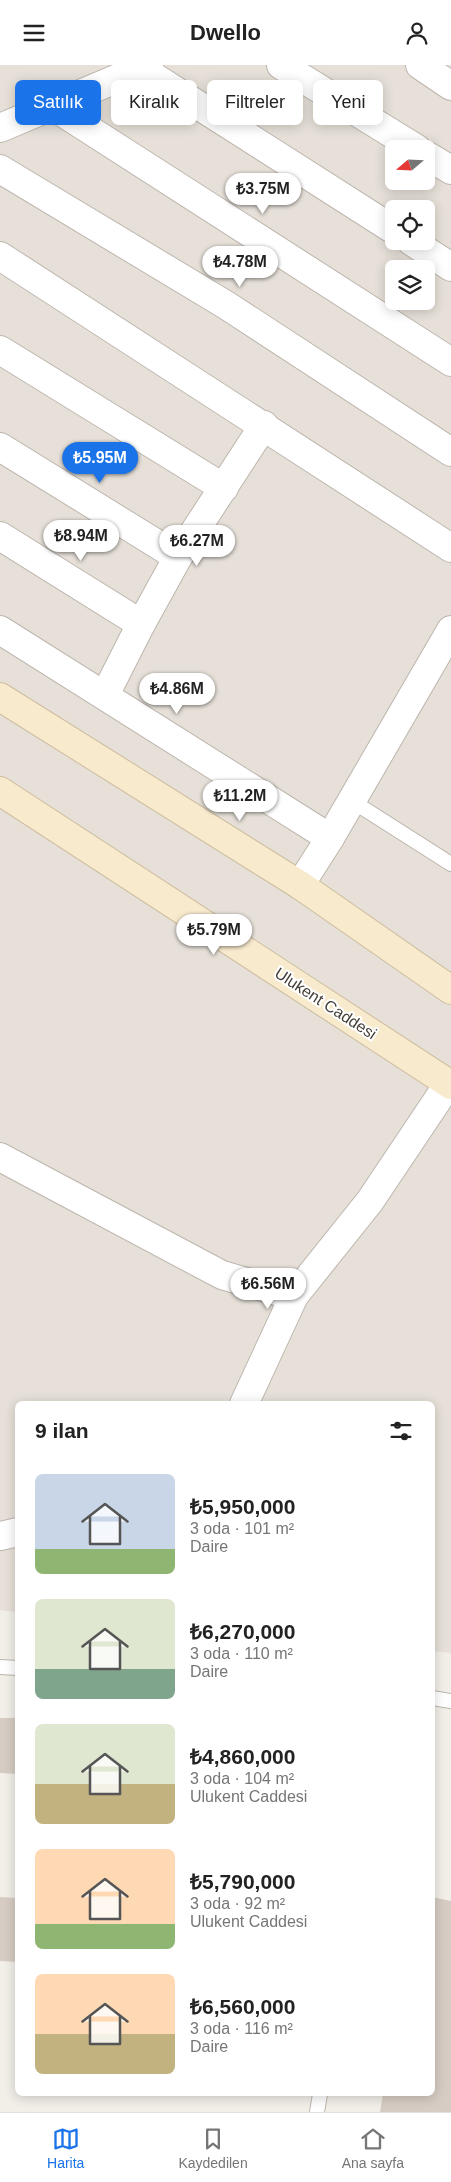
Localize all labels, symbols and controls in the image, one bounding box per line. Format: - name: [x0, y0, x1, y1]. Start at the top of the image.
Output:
- icon: menu: [20, 19, 48, 47]
- icon: person: [403, 19, 431, 47]
- text: Dwello: [190, 20, 261, 45]
- chip: Satılık: [15, 80, 101, 125]
- chip: Kiralık: [111, 80, 197, 125]
- chip: Filtreler: [207, 80, 303, 125]
- chip: Yeni: [313, 80, 383, 125]
- north arrow: [385, 140, 435, 190]
- map controls: [385, 140, 435, 310]
- pin: ₺3.75M: [222, 173, 304, 215]
- text: ₺3.75M: [236, 180, 290, 197]
- button: locate: [385, 200, 435, 250]
- pin: ₺4.78M: [199, 245, 281, 288]
- text: ₺4.78M: [213, 253, 267, 270]
- button: layers: [385, 260, 435, 310]
- pin: ₺5.95M: [59, 441, 141, 484]
- text: ₺5.95M: [73, 449, 127, 466]
- pin: ₺8.94M: [40, 519, 122, 562]
- pin: ₺6.27M: [156, 525, 238, 567]
- text: ₺8.94M: [54, 527, 108, 544]
- text: ₺6.27M: [170, 532, 224, 549]
- pin: ₺4.86M: [136, 673, 218, 715]
- text: ₺4.86M: [150, 680, 204, 697]
- pin: ₺11.2M: [199, 779, 281, 822]
- text: ₺11.2M: [214, 787, 266, 804]
- pin: ₺5.79M: [173, 913, 255, 956]
- text: ₺5.79M: [187, 921, 241, 938]
- street label: Ulukent Caddesi: [272, 964, 380, 1043]
- pin: ₺6.56M: [227, 1267, 309, 1310]
- text: ₺6.56M: [241, 1275, 295, 1292]
- icon: filters: [387, 1417, 415, 1445]
- text: 9 ilan: [35, 1419, 89, 1442]
- icon: home: [75, 1494, 135, 1554]
- text: ₺5,950,000: [190, 1495, 295, 1518]
- text: 3 oda · 101 m²: [190, 1520, 294, 1537]
- text: Daire: [190, 1538, 228, 1555]
- icon: home: [75, 1619, 135, 1679]
- text: ₺6,270,000: [190, 1620, 295, 1643]
- text: 3 oda · 110 m²: [190, 1645, 293, 1662]
- text: Daire: [190, 1663, 228, 1680]
- icon: home: [75, 1744, 135, 1804]
- text: ₺4,860,000: [190, 1745, 295, 1768]
- text: 3 oda · 104 m²: [190, 1770, 294, 1787]
- text: Ulukent Caddesi: [190, 1788, 307, 1805]
- icon: home: [75, 1869, 135, 1929]
- text: ₺5,790,000: [190, 1870, 295, 1893]
- text: 3 oda · 92 m²: [190, 1895, 285, 1912]
- text: Ulukent Caddesi: [190, 1913, 307, 1930]
- icon: home: [75, 1994, 135, 2054]
- text: ₺6,560,000: [190, 1995, 295, 2018]
- text: 3 oda · 116 m²: [190, 2020, 293, 2037]
- text: Daire: [190, 2038, 228, 2055]
- tab: Harita: [47, 2125, 84, 2171]
- tab: Kaydedilen: [178, 2125, 248, 2171]
- tab: Ana sayfa: [342, 2125, 404, 2171]

